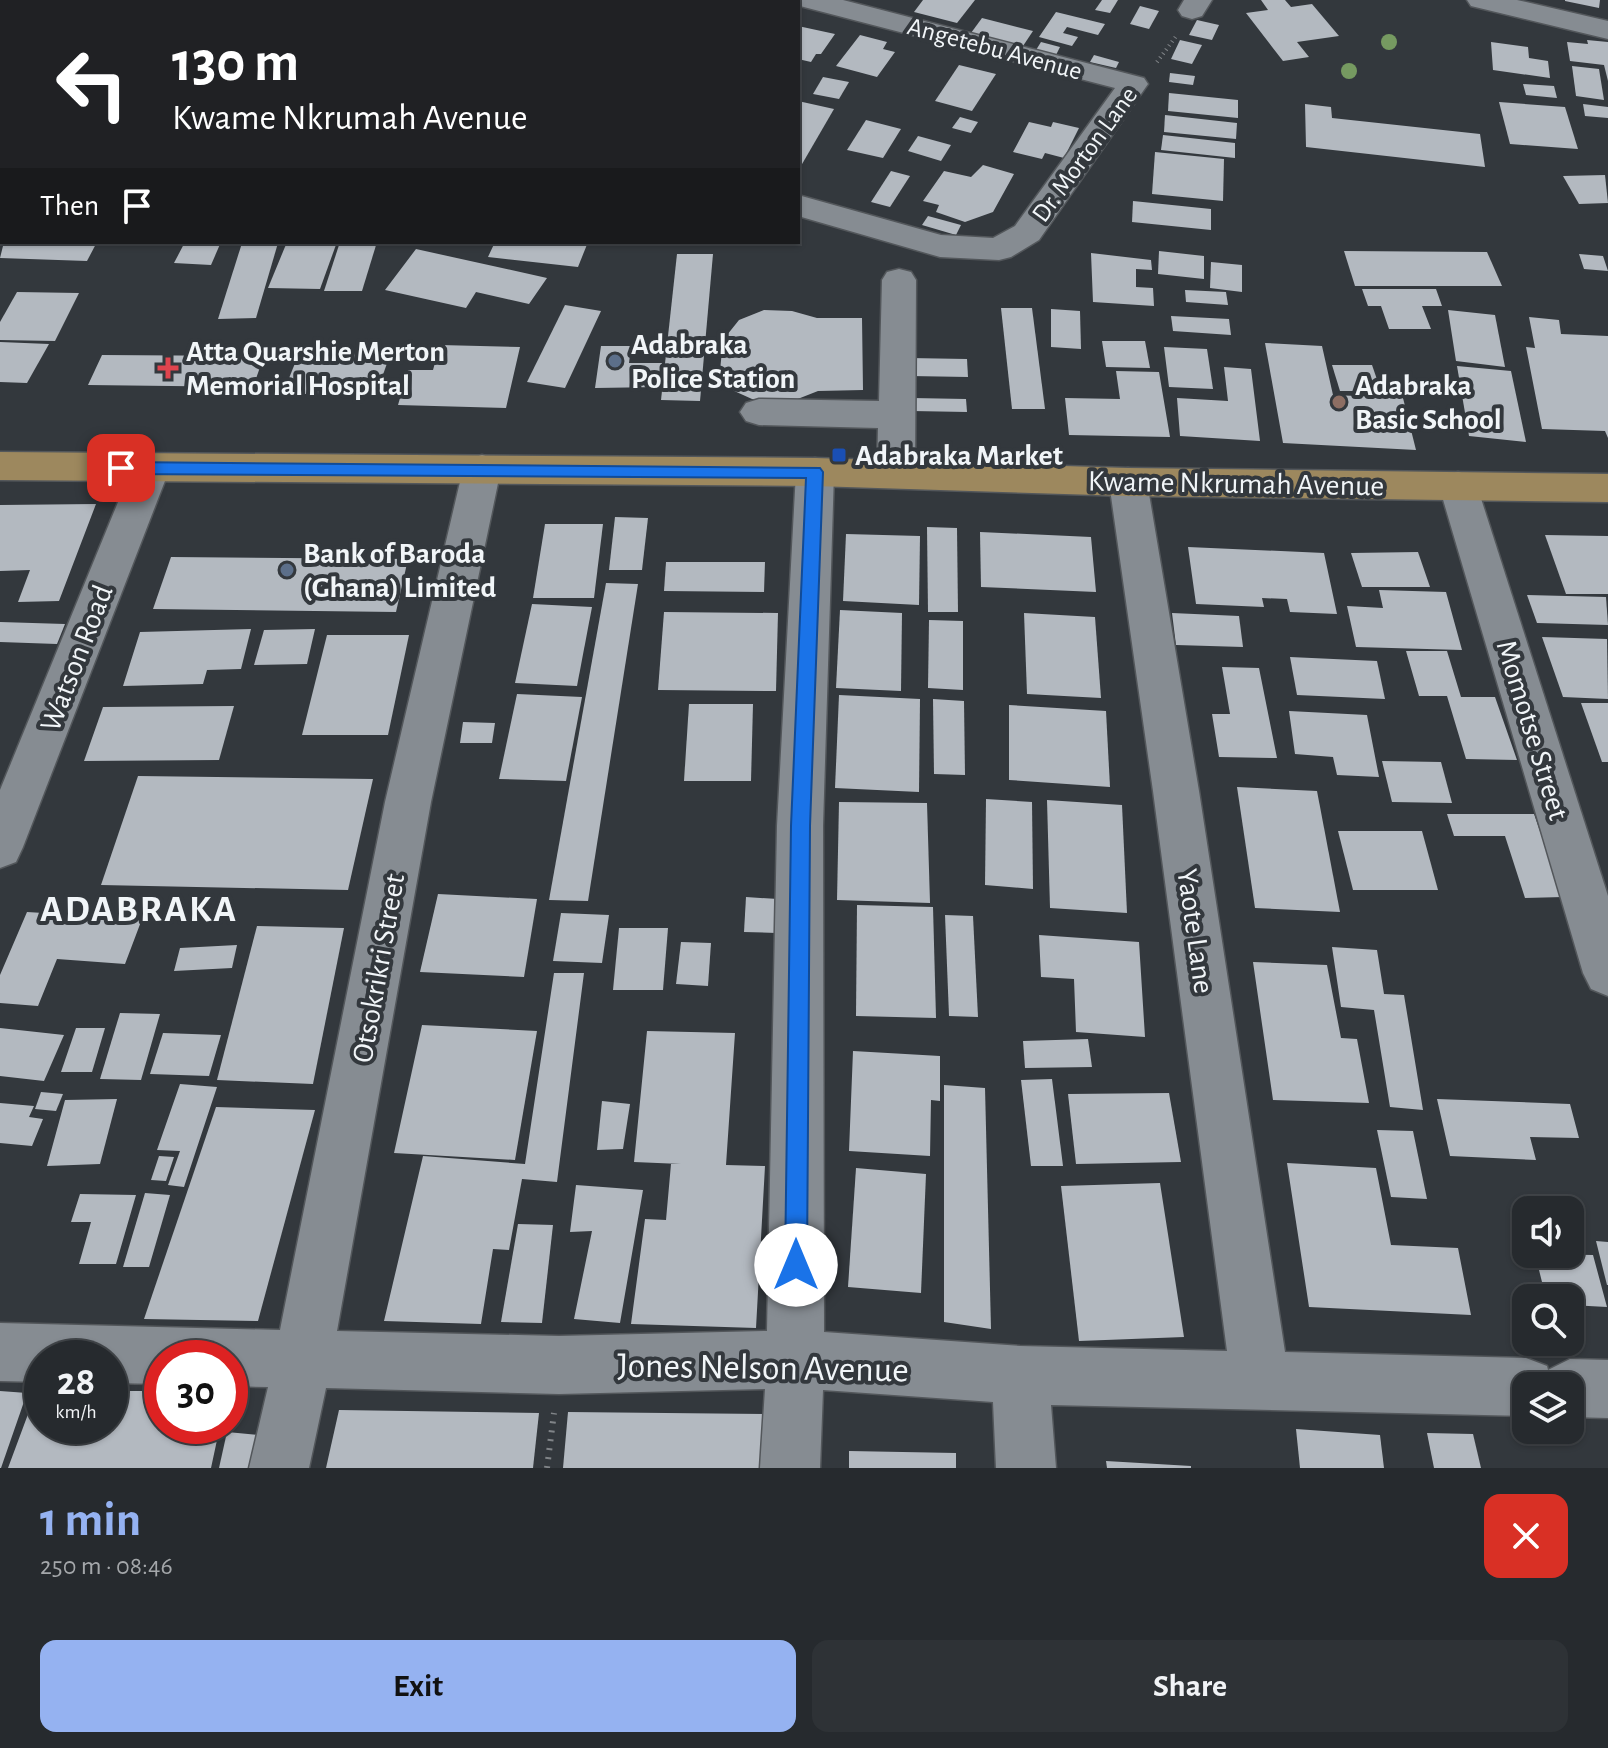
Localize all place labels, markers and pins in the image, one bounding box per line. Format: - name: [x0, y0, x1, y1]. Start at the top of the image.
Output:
- place label: Adabraka Police Station: [631, 330, 795, 394]
- place label: Atta Quarshie Merton Memorial Hospital: [186, 337, 445, 401]
- marker: Adabraka Police Station: [606, 352, 624, 370]
- marker: Atta Quarshie Merton Memorial Hospital: [157, 357, 179, 379]
- place label: Adabraka Basic School: [1355, 371, 1502, 435]
- marker: Adabraka Basic School: [1330, 393, 1348, 411]
- pin: [87, 434, 155, 502]
- place label: Adabraka Market: [855, 441, 1063, 471]
- marker: Adabraka Market: [830, 446, 848, 464]
- place label: Bank of Baroda (Ghana) Limited: [303, 539, 497, 603]
- marker: Bank of Baroda (Ghana) Limited: [278, 561, 296, 579]

